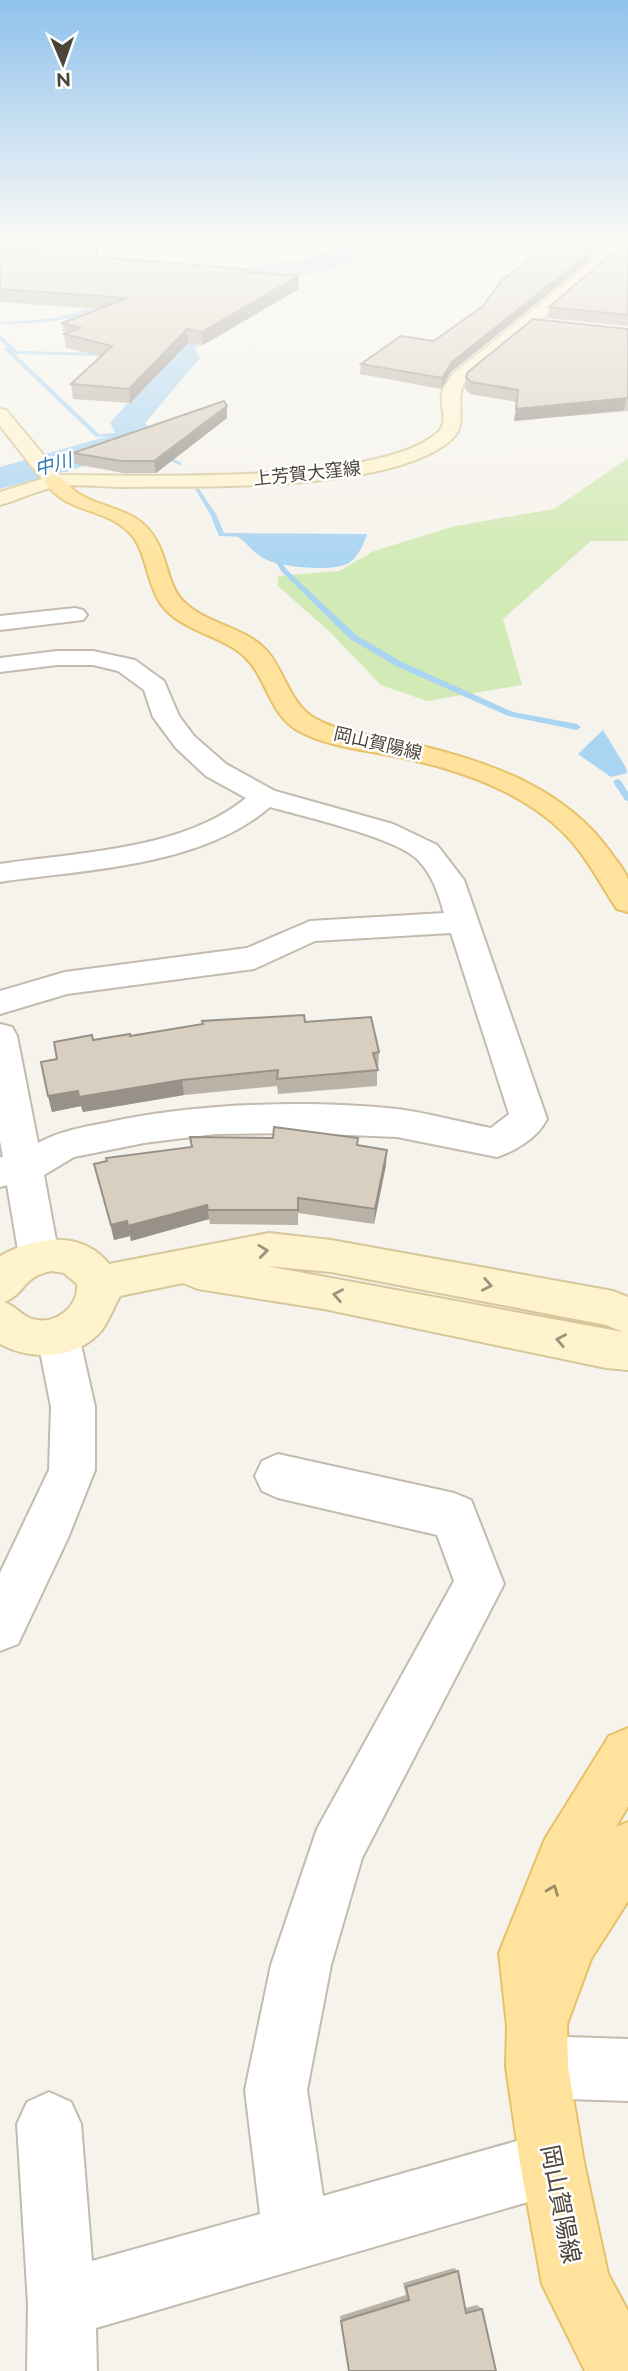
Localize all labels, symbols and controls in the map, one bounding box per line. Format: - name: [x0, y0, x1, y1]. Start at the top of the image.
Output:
- north arrow: [28, 28, 98, 98]
- text: N: [56, 69, 71, 91]
- water label: 中川: [32, 448, 76, 480]
- street label: 上芳賀大窪線: [252, 457, 362, 489]
- street label: 岡山賀陽線: [332, 723, 424, 763]
- one-way arrow: [258, 1244, 269, 1259]
- one-way arrow: [481, 1277, 493, 1292]
- one-way arrow: [332, 1289, 344, 1304]
- one-way arrow: [555, 1333, 567, 1348]
- one-way arrow: [544, 1884, 558, 1896]
- street label: 岡山賀陽線: [535, 2142, 587, 2266]

